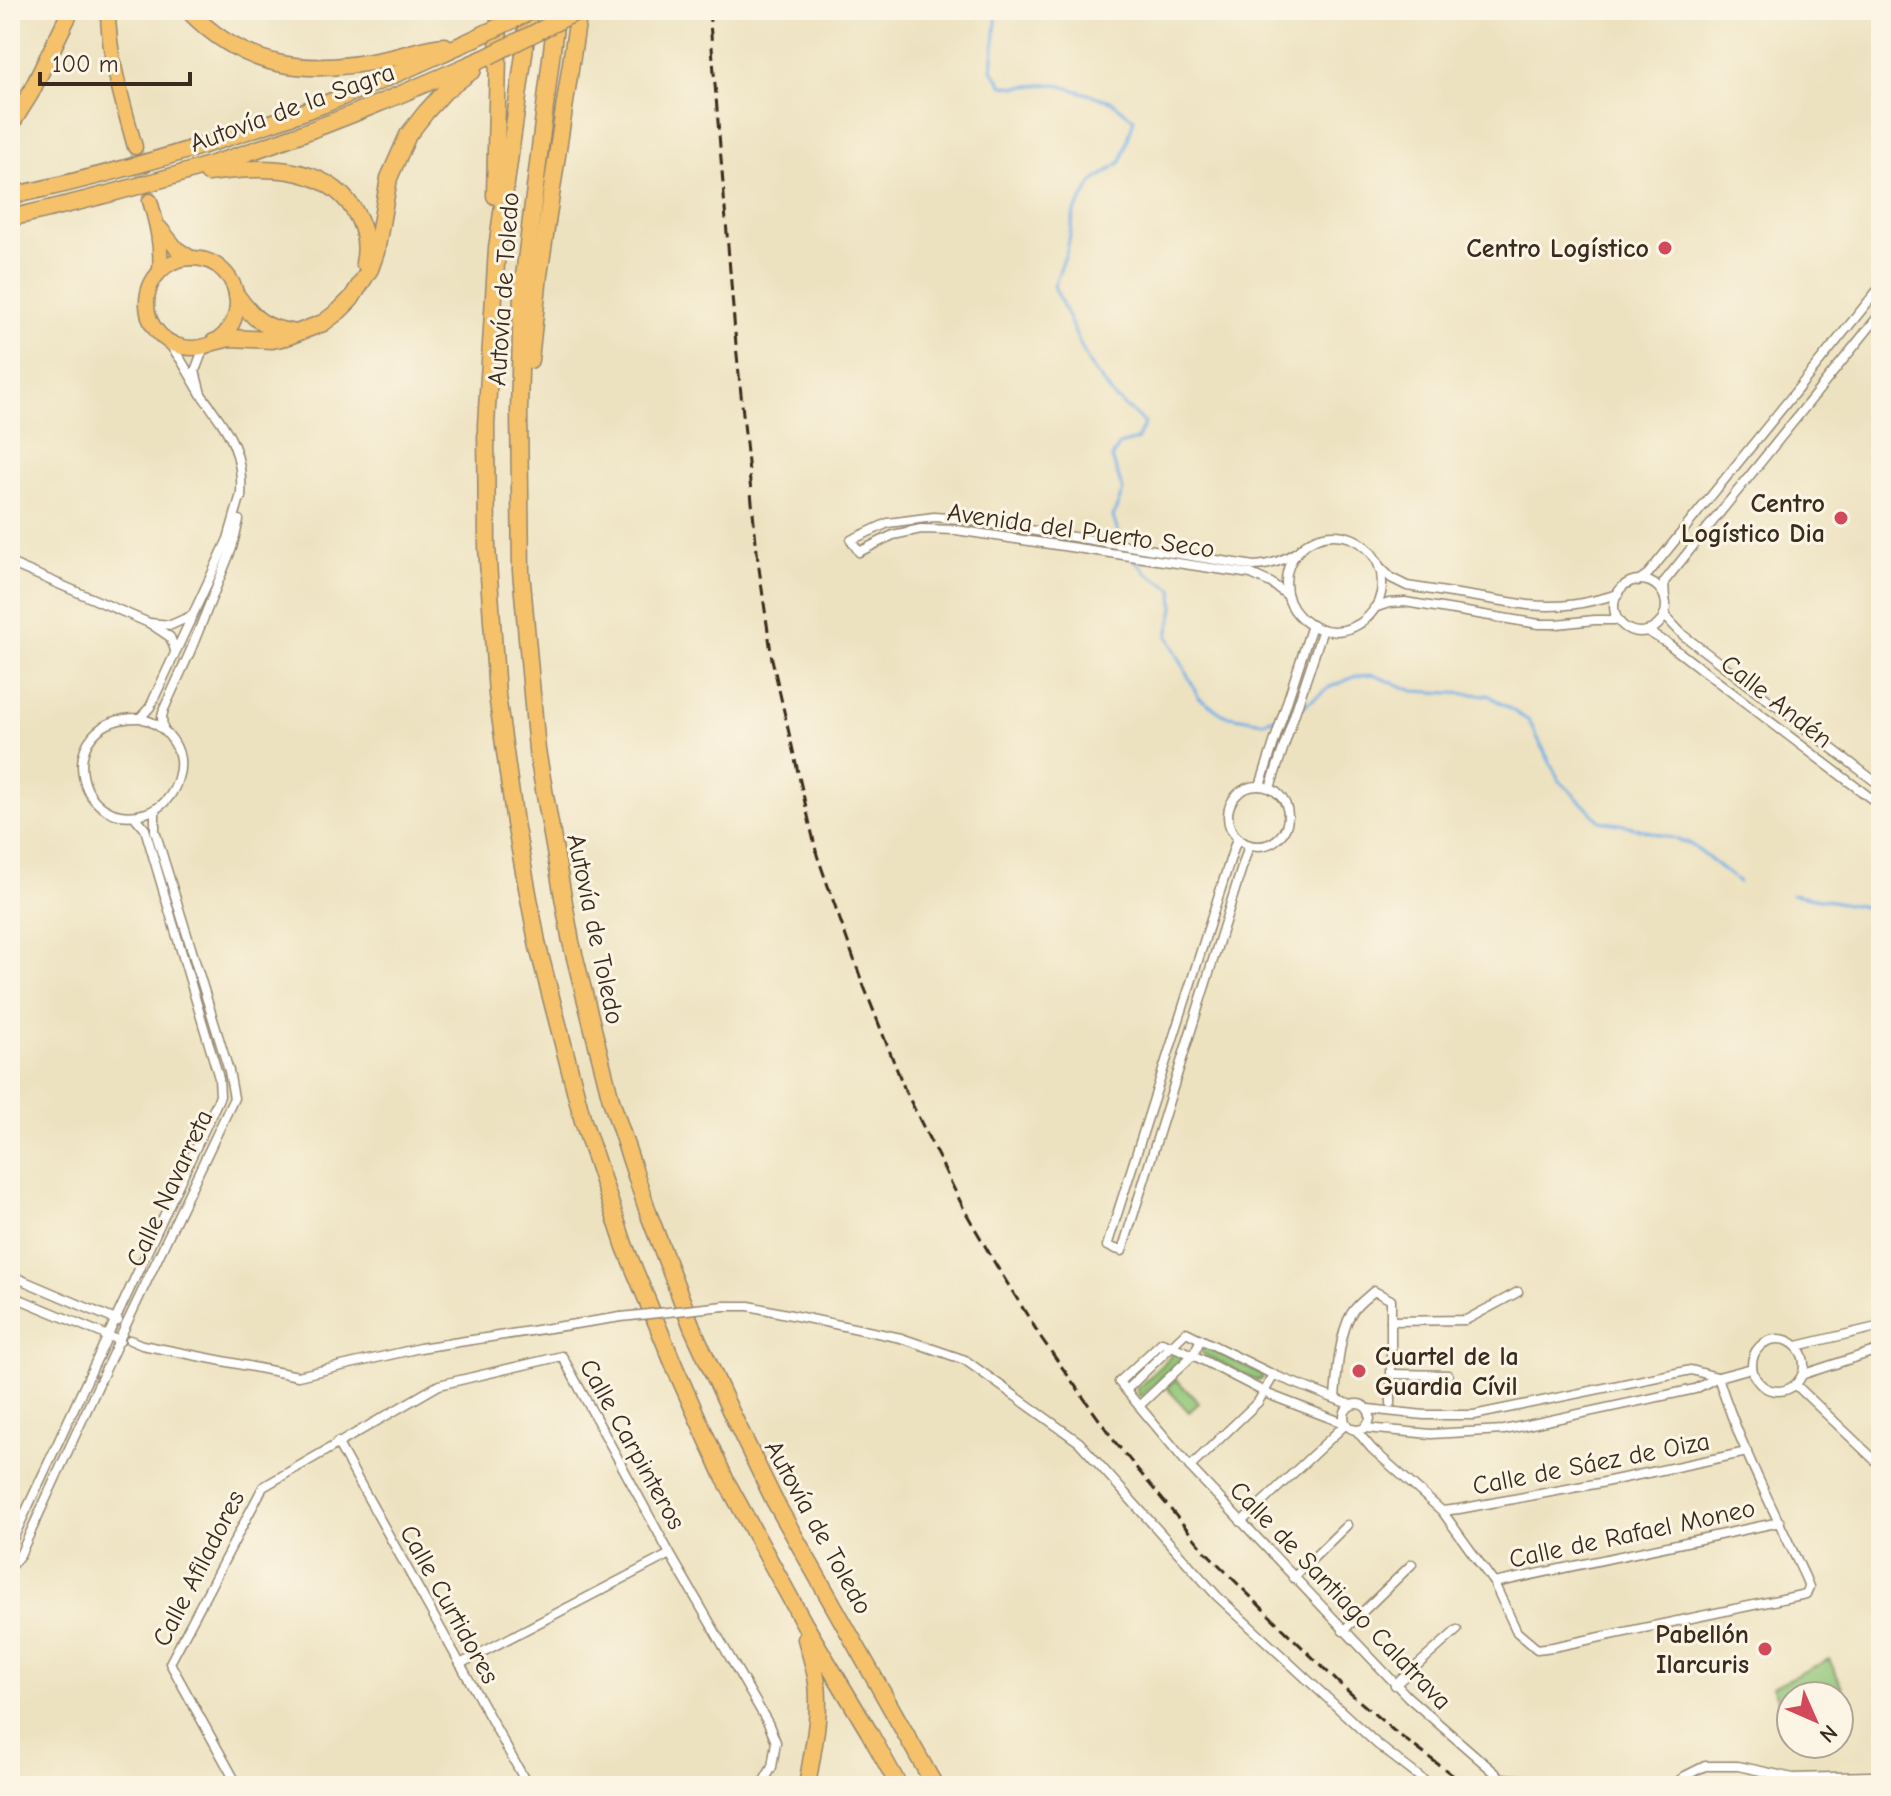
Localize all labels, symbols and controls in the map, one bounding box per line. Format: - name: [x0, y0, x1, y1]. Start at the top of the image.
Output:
- scale bar: [40, 36, 190, 86]
- text: 100 m: [52, 50, 119, 78]
- street label: Autovía de la Sagra: [186, 57, 399, 159]
- street label: Autovía de Toledo: [482, 191, 526, 387]
- place label: Centro Logístico: [1466, 234, 1649, 264]
- marker: Centro Logístico: [1656, 239, 1674, 257]
- place label: Centro Logístico Dia: [1681, 489, 1825, 549]
- street label: Avenida del Puerto Seco: [945, 497, 1217, 565]
- marker: Centro Logístico Dia: [1832, 509, 1850, 527]
- street label: Calle Andén: [1715, 649, 1838, 755]
- street label: Autovía de Toledo: [560, 831, 630, 1027]
- street label: Calle Navarreta: [120, 1105, 219, 1272]
- place label: Cuartel de la Guardia Cívil: [1375, 1342, 1519, 1402]
- street label: Calle Carpinteros: [573, 1354, 691, 1535]
- marker: Cuartel de la Guardia Cívil: [1350, 1362, 1368, 1380]
- street label: Calle de Sáez de Oiza: [1470, 1426, 1712, 1502]
- street label: Autovía de Toledo: [758, 1435, 878, 1620]
- street label: Calle de Santiago Calatrava: [1223, 1475, 1457, 1716]
- street label: Calle Afiladores: [147, 1485, 251, 1651]
- street label: Calle de Rafael Moneo: [1506, 1493, 1758, 1575]
- street label: Calle Curtidores: [393, 1520, 505, 1689]
- place label: Pabellón Ilarcuris: [1655, 1620, 1749, 1680]
- marker: Pabellón Ilarcuris: [1756, 1640, 1774, 1658]
- north arrow: [1775, 1680, 1855, 1760]
- text: N: [1814, 1719, 1843, 1748]

